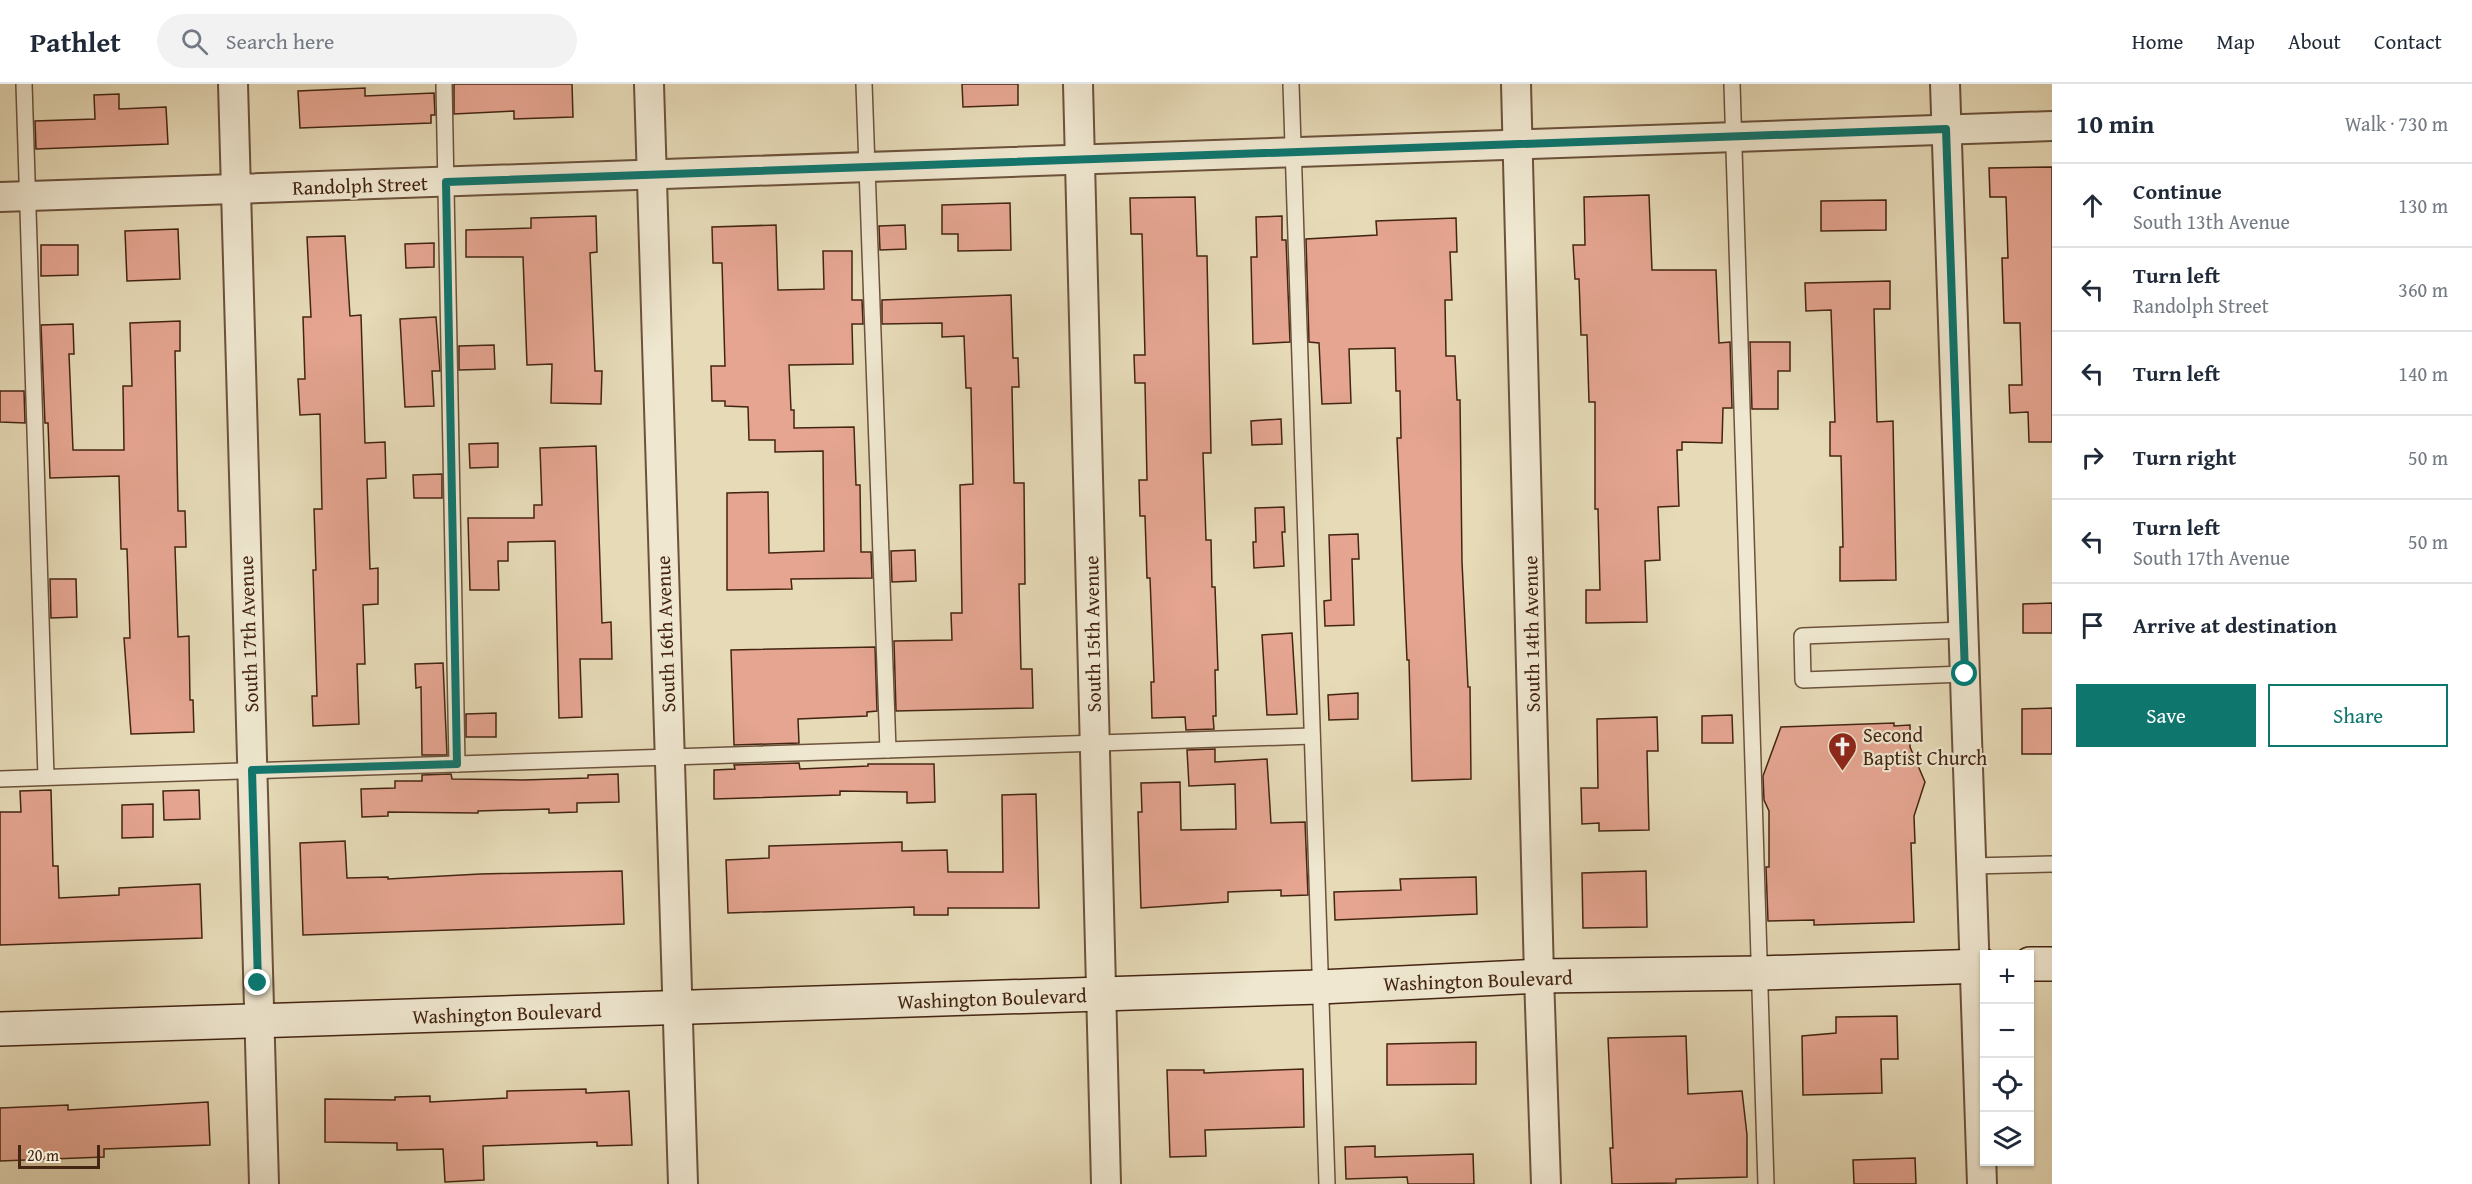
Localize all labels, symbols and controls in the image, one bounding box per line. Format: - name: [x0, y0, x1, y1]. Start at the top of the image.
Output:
- search box: [157, 14, 577, 68]
- text: Pathlet: [30, 21, 121, 62]
- icon: search: [178, 25, 211, 58]
- text: Search here: [226, 25, 334, 57]
- text: Home: [2132, 26, 2183, 57]
- text: Map: [2216, 26, 2255, 57]
- text: About: [2288, 26, 2341, 57]
- text: Contact: [2374, 26, 2442, 57]
- text: 10 min: [2076, 104, 2154, 143]
- text: Walk · 730 m: [2345, 109, 2448, 138]
- street label: Randolph Street: [292, 168, 428, 202]
- text: Continue: [2133, 175, 2222, 207]
- icon: ahead: [2076, 189, 2109, 222]
- text: 130 m: [2398, 191, 2448, 220]
- text: South 13th Avenue: [2133, 207, 2290, 236]
- text: Turn left: [2133, 259, 2220, 291]
- icon: left: [2076, 273, 2109, 306]
- text: 360 m: [2398, 275, 2448, 304]
- text: Randolph Street: [2133, 291, 2269, 320]
- icon: left: [2076, 357, 2109, 390]
- text: Turn left: [2133, 357, 2220, 389]
- text: 140 m: [2398, 359, 2448, 388]
- icon: right: [2076, 441, 2109, 474]
- text: Turn right: [2133, 441, 2236, 473]
- text: 50 m: [2408, 443, 2448, 472]
- text: Turn left: [2133, 511, 2220, 543]
- icon: left: [2076, 525, 2109, 558]
- text: 50 m: [2408, 527, 2448, 556]
- text: South 17th Avenue: [2133, 543, 2290, 572]
- street label: South 17th Avenue: [231, 555, 265, 713]
- street label: South 16th Avenue: [648, 555, 682, 713]
- street label: South 15th Avenue: [1076, 555, 1108, 713]
- street label: South 14th Avenue: [1515, 555, 1547, 713]
- icon: arrive: [2076, 609, 2109, 642]
- text: Arrive at destination: [2133, 609, 2337, 641]
- route start: [1951, 660, 1977, 686]
- button: Save: [2076, 684, 2256, 747]
- button: Share: [2268, 684, 2448, 747]
- place label: Second Baptist Church: [1863, 720, 1987, 772]
- church icon: Second Baptist Church: [1826, 730, 1858, 772]
- map controls: [1980, 950, 2034, 1166]
- button: +: [1980, 950, 2034, 1004]
- street label: Washington Boulevard: [1383, 962, 1574, 998]
- route end: [244, 969, 270, 995]
- street label: Washington Boulevard: [897, 980, 1088, 1016]
- street label: Washington Boulevard: [412, 995, 603, 1031]
- button: −: [1980, 1004, 2034, 1058]
- button: locate: [1980, 1058, 2034, 1112]
- button: layers: [1980, 1112, 2034, 1166]
- scale bar: [18, 1142, 100, 1170]
- text: 20 m: [27, 1143, 59, 1167]

